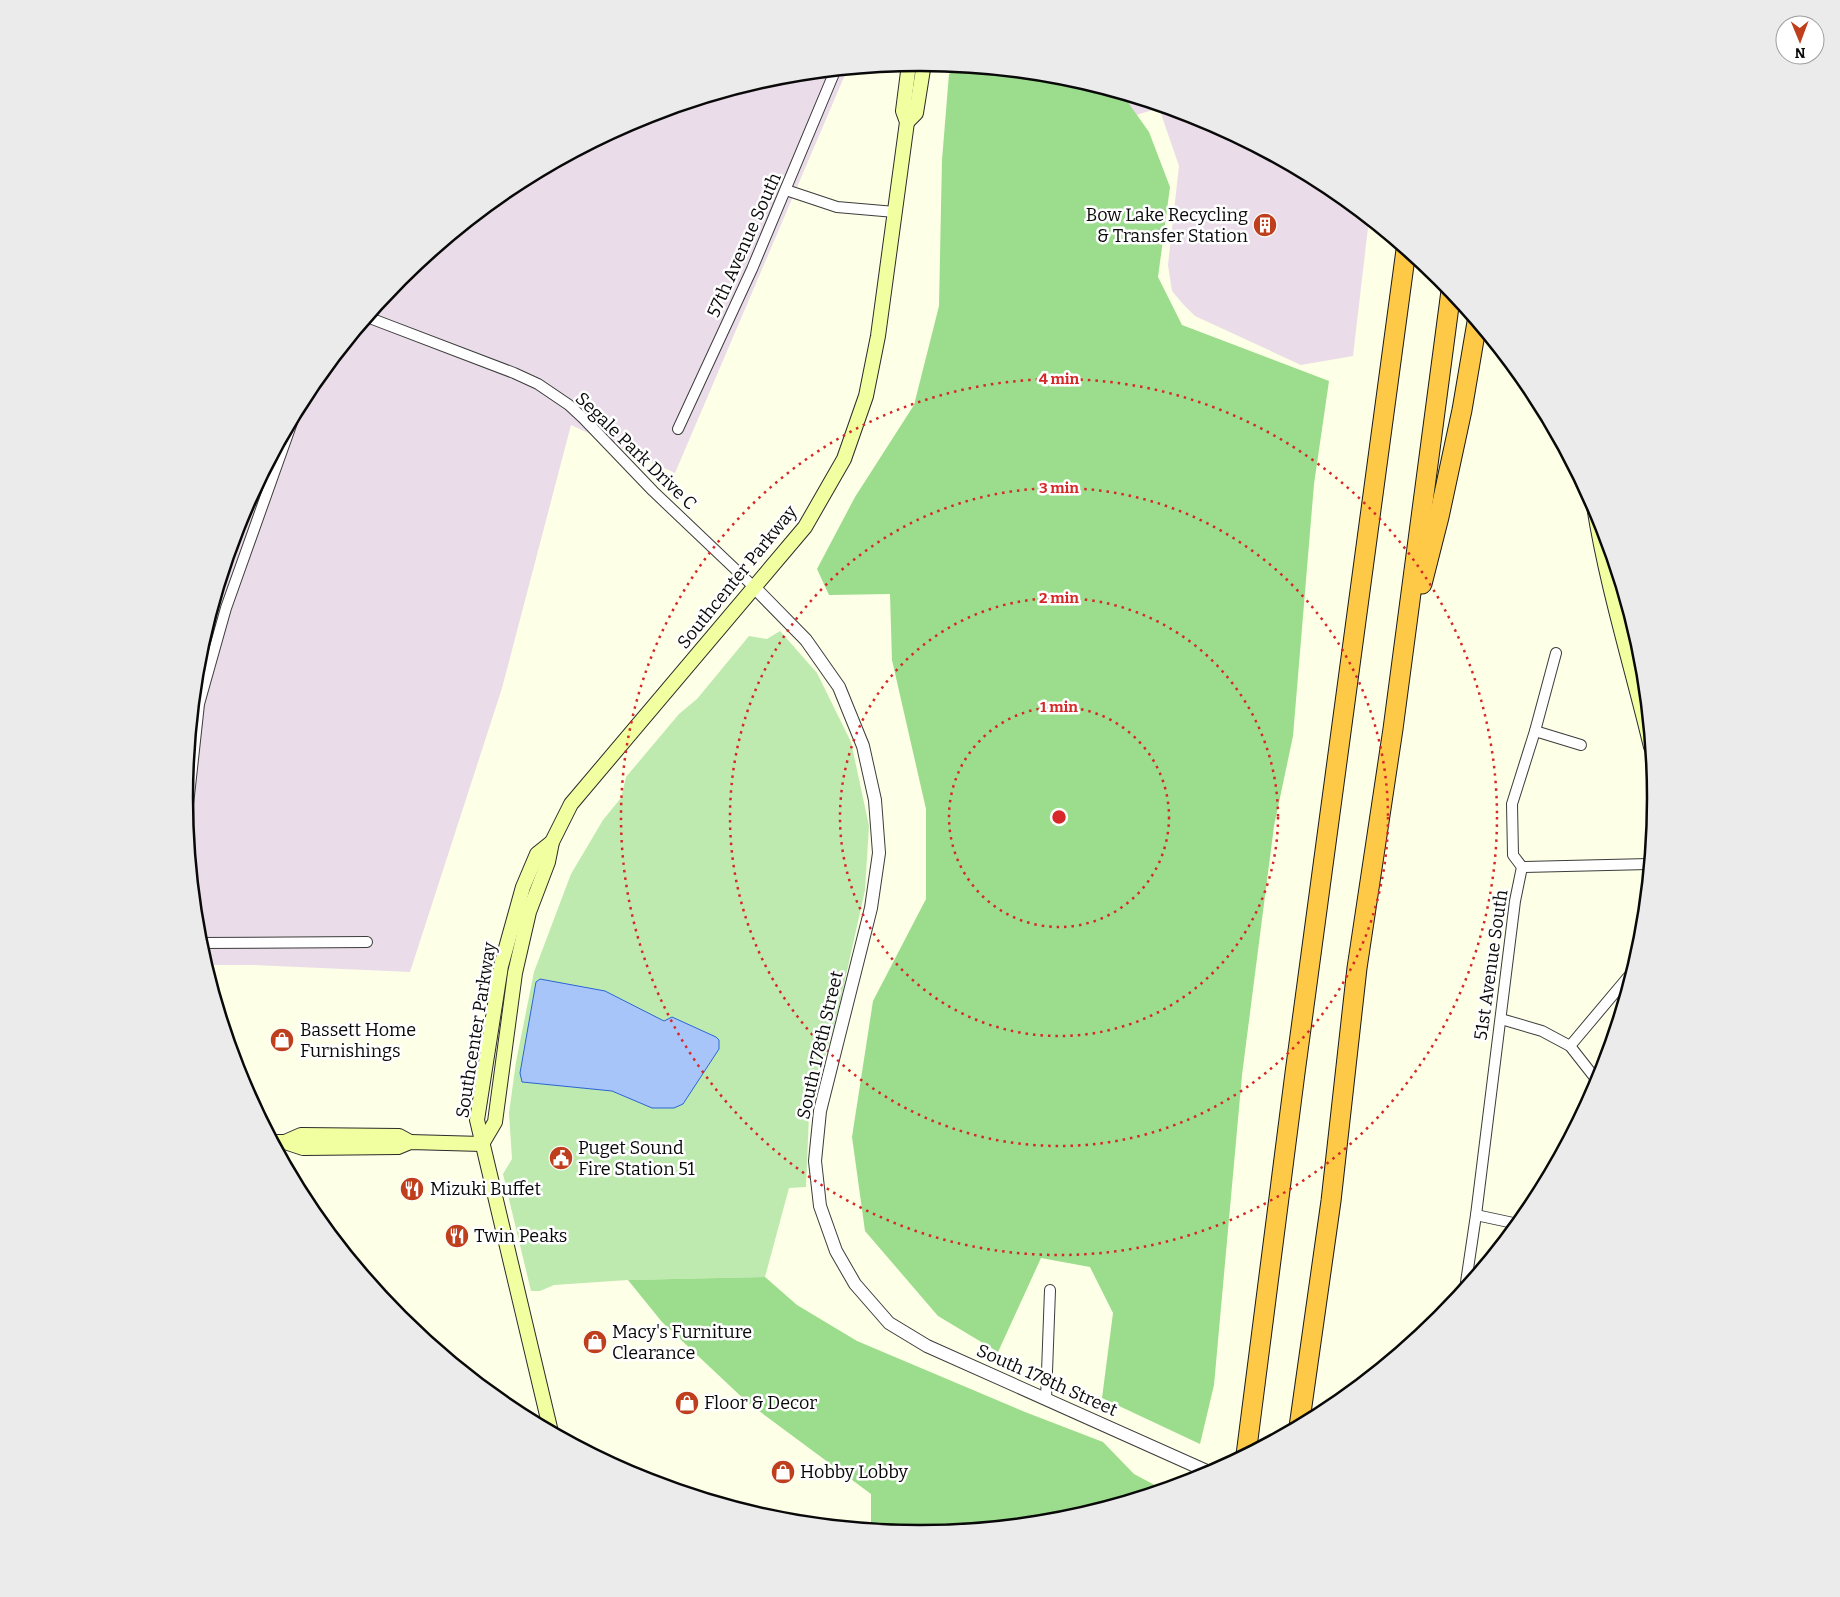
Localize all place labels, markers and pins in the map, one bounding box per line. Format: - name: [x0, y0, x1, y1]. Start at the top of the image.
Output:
- place label: Bow Lake Recycling & Transfer Station: [1086, 204, 1249, 247]
- building icon: Bow Lake Recycling & Transfer Station: [1252, 212, 1278, 238]
- centre of rings: [1050, 808, 1068, 826]
- place label: Bassett Home Furnishings: [300, 1019, 416, 1062]
- shop icon: Bassett Home Furnishings: [269, 1027, 295, 1053]
- place label: Puget Sound Fire Station 51: [578, 1137, 696, 1180]
- public building icon: Puget Sound Fire Station 51: [548, 1145, 574, 1171]
- restaurant icon: Mizuki Buffet: [399, 1176, 425, 1202]
- place label: Mizuki Buffet: [430, 1178, 541, 1200]
- restaurant icon: Twin Peaks: [444, 1223, 470, 1249]
- place label: Twin Peaks: [474, 1225, 567, 1247]
- place label: Macy's Furniture Clearance: [612, 1321, 752, 1364]
- shop icon: Macy's Furniture Clearance: [582, 1329, 608, 1355]
- shop icon: Floor & Decor: [674, 1390, 700, 1416]
- place label: Floor & Decor: [704, 1392, 817, 1414]
- shop icon: Hobby Lobby: [770, 1459, 796, 1485]
- place label: Hobby Lobby: [800, 1461, 909, 1483]

